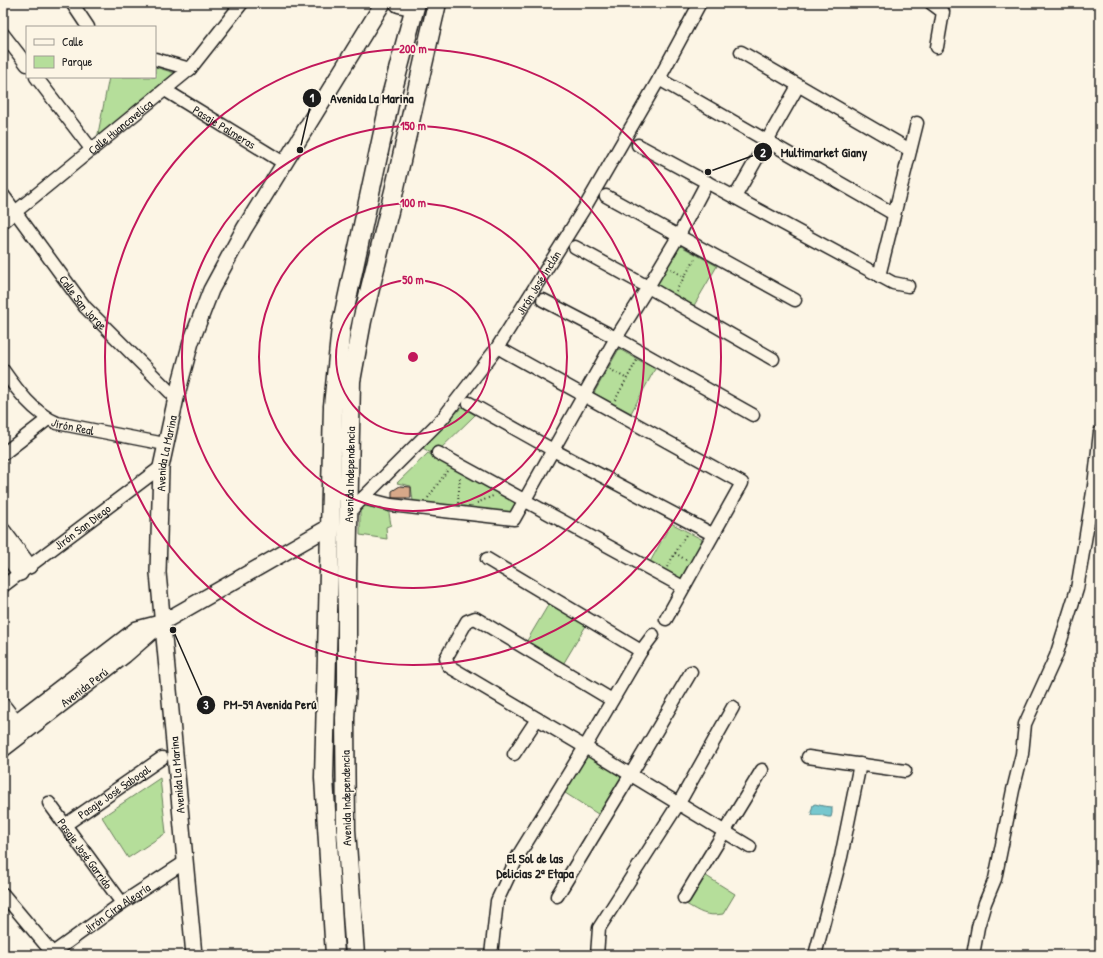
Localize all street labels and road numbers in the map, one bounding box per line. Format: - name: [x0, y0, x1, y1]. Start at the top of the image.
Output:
- street label: Calle Huancavelica: [84, 95, 156, 158]
- street label: Pasaje Palmeras: [190, 101, 260, 153]
- street label: Jirón José Inclán: [512, 247, 564, 318]
- street label: Calle San Jorge: [56, 271, 111, 333]
- street label: Jirón Real: [49, 413, 97, 439]
- street label: Avenida La Marina: [152, 413, 181, 491]
- street label: Avenida Independencia: [340, 426, 359, 522]
- street label: Jirón San Diego: [50, 500, 114, 553]
- street label: Avenida Perú: [57, 663, 111, 710]
- street label: Avenida La Marina: [165, 736, 189, 814]
- street label: Avenida Independencia: [337, 750, 355, 846]
- street label: Pasaje José Sabogal: [74, 760, 154, 823]
- street label: Pasaje José Garrido: [54, 814, 117, 892]
- street label: Jirón Ciro Alegría: [80, 878, 154, 937]

